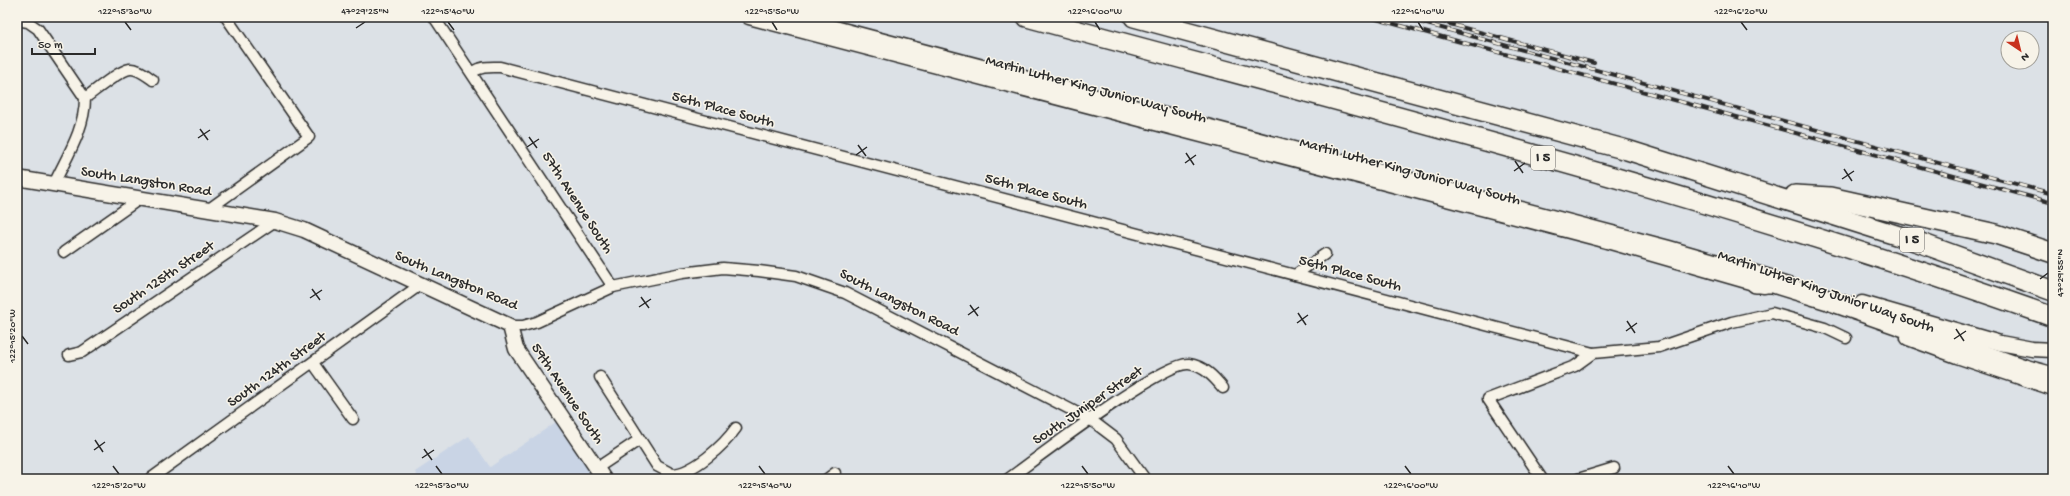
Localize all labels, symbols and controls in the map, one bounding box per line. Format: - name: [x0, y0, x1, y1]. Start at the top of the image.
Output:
- text: 122°15'30"W: [97, 6, 152, 18]
- text: 47°29'25"N: [341, 6, 389, 18]
- text: 122°15'40"W: [420, 6, 475, 18]
- text: 122°15'50"W: [744, 6, 799, 18]
- text: 122°16'00"W: [1067, 6, 1122, 18]
- text: 122°16'10"W: [1391, 6, 1445, 18]
- text: 122°16'20"W: [1713, 6, 1768, 18]
- scale bar: [32, 30, 95, 56]
- north arrow: [2000, 30, 2040, 70]
- text: 50 m: [38, 39, 63, 53]
- text: N: [2018, 50, 2031, 64]
- street label: Martin Luther King Junior Way South: [983, 52, 1209, 128]
- street label: 56th Place South: [670, 88, 776, 132]
- street label: Martin Luther King Junior Way South: [1297, 134, 1523, 210]
- road number: I 5: [1531, 146, 1555, 170]
- street label: 57th Avenue South: [537, 149, 617, 257]
- street label: South Langston Road: [79, 163, 214, 201]
- street label: 56th Place South: [983, 170, 1089, 214]
- road number: I 5: [1900, 228, 1924, 252]
- street label: South 125th Street: [110, 236, 220, 319]
- street label: Martin Luther King Junior Way South: [1715, 246, 1937, 338]
- street label: South Langston Road: [392, 247, 521, 316]
- text: 47°29'55"N: [2055, 248, 2067, 297]
- street label: 56th Place South: [1297, 252, 1403, 296]
- street label: South Langston Road: [836, 265, 963, 341]
- text: 122°15'20"W: [7, 309, 19, 364]
- street label: South 124th Street: [224, 327, 331, 412]
- street label: 59th Avenue South: [527, 340, 607, 448]
- street label: South Juniper Street: [1030, 361, 1148, 449]
- text: 122°15'20"W: [91, 480, 146, 492]
- text: 122°15'30"W: [414, 480, 469, 492]
- text: 122°15'40"W: [737, 480, 792, 492]
- text: 122°15'50"W: [1060, 480, 1115, 492]
- text: 122°16'00"W: [1383, 480, 1438, 492]
- text: 122°16'10"W: [1707, 480, 1761, 492]

